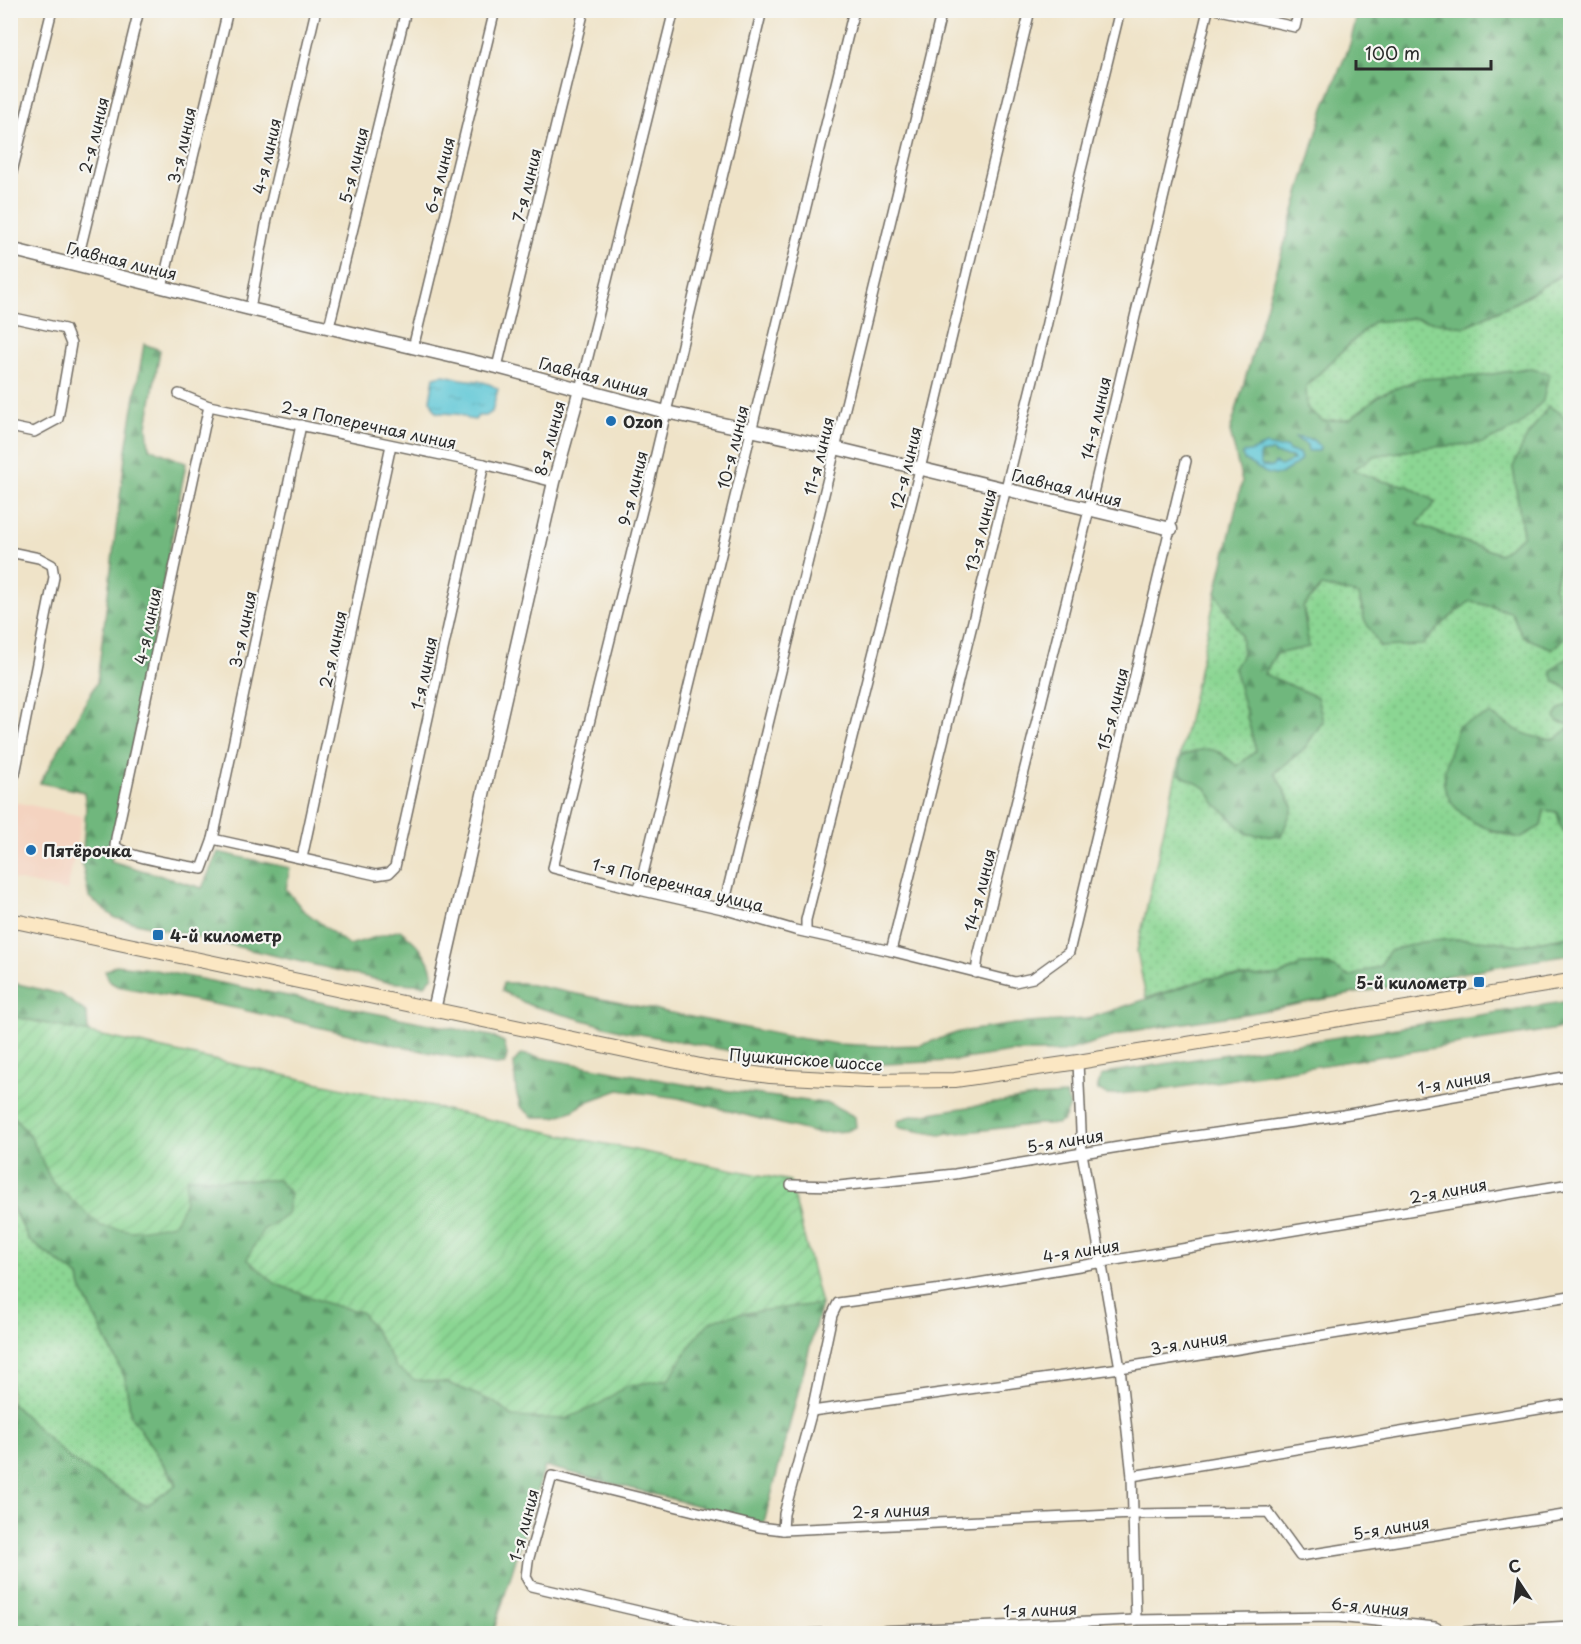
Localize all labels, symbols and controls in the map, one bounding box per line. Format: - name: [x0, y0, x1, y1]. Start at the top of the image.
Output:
- scale bar: [1356, 33, 1491, 71]
- text: 100 m: [1365, 39, 1420, 66]
- street label: 2-я линия: [72, 94, 114, 176]
- street label: 3-я линия: [161, 105, 201, 185]
- street label: 4-я линия: [246, 116, 286, 196]
- street label: 5-я линия: [332, 125, 374, 205]
- street label: 6-я линия: [418, 134, 460, 216]
- street label: 7-я линия: [505, 145, 547, 225]
- street label: Главная линия: [64, 235, 180, 285]
- street label: Главная линия: [536, 350, 652, 402]
- street label: 14-я линия: [1074, 374, 1116, 462]
- street label: 2-я Поперечная линия: [279, 394, 459, 454]
- street label: 8-я линия: [527, 398, 571, 478]
- street label: 10-я линия: [710, 402, 754, 492]
- place label: Ozon: [623, 409, 663, 433]
- marker: Ozon: [604, 414, 618, 428]
- street label: 11-я линия: [797, 414, 839, 498]
- street label: 12-я линия: [883, 424, 927, 512]
- street label: 9-я линия: [611, 448, 653, 528]
- street label: Главная линия: [1009, 462, 1125, 512]
- street label: 13-я линия: [958, 486, 1002, 574]
- street label: 4-я линия: [127, 586, 167, 666]
- street label: 3-я линия: [222, 589, 262, 669]
- street label: 2-я линия: [312, 608, 352, 690]
- street label: 1-я линия: [404, 634, 442, 712]
- street label: 15-я линия: [1090, 665, 1134, 753]
- place label: Пятёрочка: [43, 838, 132, 862]
- marker: Пятёрочка: [24, 843, 38, 857]
- street label: 14-я линия: [957, 846, 1001, 934]
- street label: 1-я Поперечная улица: [590, 851, 766, 917]
- place label: 4-й километр: [170, 923, 282, 947]
- marker: 4-й километр: [151, 928, 165, 942]
- place label: 5-й километр: [1356, 970, 1467, 994]
- marker: 5-й километр: [1472, 975, 1486, 989]
- street label: Пушкинское шоссе: [728, 1042, 884, 1076]
- street label: 1-я линия: [1415, 1063, 1493, 1099]
- street label: 5-я линия: [1025, 1122, 1105, 1158]
- street label: 2-я линия: [1407, 1171, 1489, 1209]
- street label: 4-я линия: [1041, 1232, 1121, 1268]
- street label: 3-я линия: [1149, 1324, 1229, 1360]
- street label: 1-я линия: [502, 1486, 544, 1564]
- street label: 2-я линия: [852, 1497, 930, 1523]
- street label: 5-я линия: [1351, 1509, 1431, 1545]
- north arrow: [1488, 1551, 1548, 1611]
- text: С: [1506, 1552, 1523, 1578]
- street label: 6-я линия: [1330, 1591, 1410, 1621]
- street label: 1-я линия: [1003, 1596, 1077, 1622]

